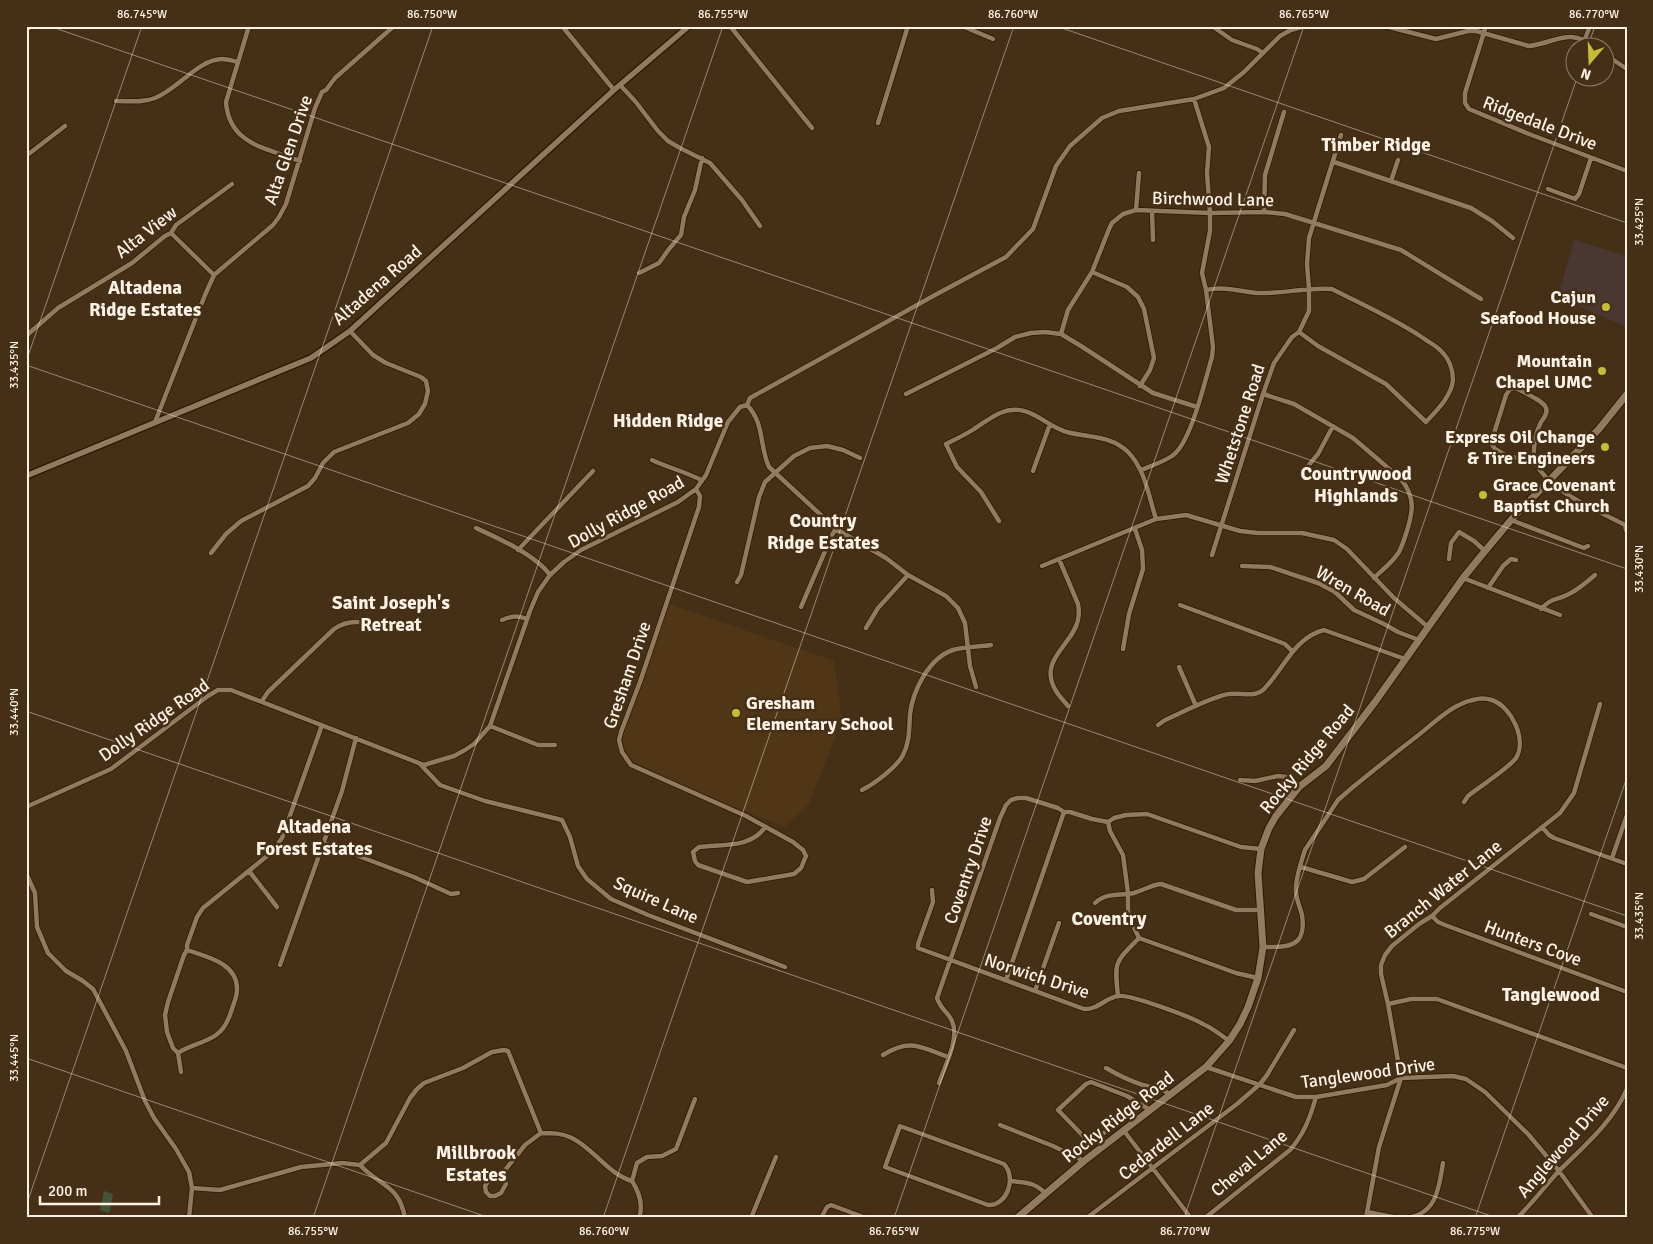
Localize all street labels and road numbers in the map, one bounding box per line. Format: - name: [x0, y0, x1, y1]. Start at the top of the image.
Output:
- street label: Ridgedale Drive: [1480, 91, 1600, 155]
- street label: Alta Glen Drive: [259, 92, 317, 208]
- street label: Birchwood Lane: [1152, 187, 1274, 211]
- street label: Alta View: [111, 201, 181, 263]
- street label: Altadena Road: [328, 240, 426, 330]
- street label: Whetstone Road: [1210, 361, 1270, 487]
- street label: Dolly Ridge Road: [564, 471, 688, 553]
- street label: Wren Road: [1312, 561, 1394, 621]
- street label: Gresham Drive: [598, 618, 656, 732]
- street label: Dolly Ridge Road: [95, 674, 213, 766]
- street label: Rocky Ridge Road: [1255, 700, 1359, 818]
- street label: Coventry Drive: [939, 813, 997, 927]
- street label: Branch Water Lane: [1380, 835, 1506, 943]
- street label: Squire Lane: [610, 872, 702, 928]
- street label: Hunters Cove: [1481, 915, 1585, 971]
- street label: Norwich Drive: [982, 949, 1092, 1003]
- street label: Tanglewood Drive: [1300, 1053, 1436, 1093]
- street label: Rocky Ridge Road: [1058, 1066, 1178, 1168]
- street label: Anglewood Drive: [1512, 1090, 1614, 1202]
- street label: Cedardell Lane: [1114, 1097, 1218, 1185]
- street label: Cheval Lane: [1206, 1125, 1292, 1201]

